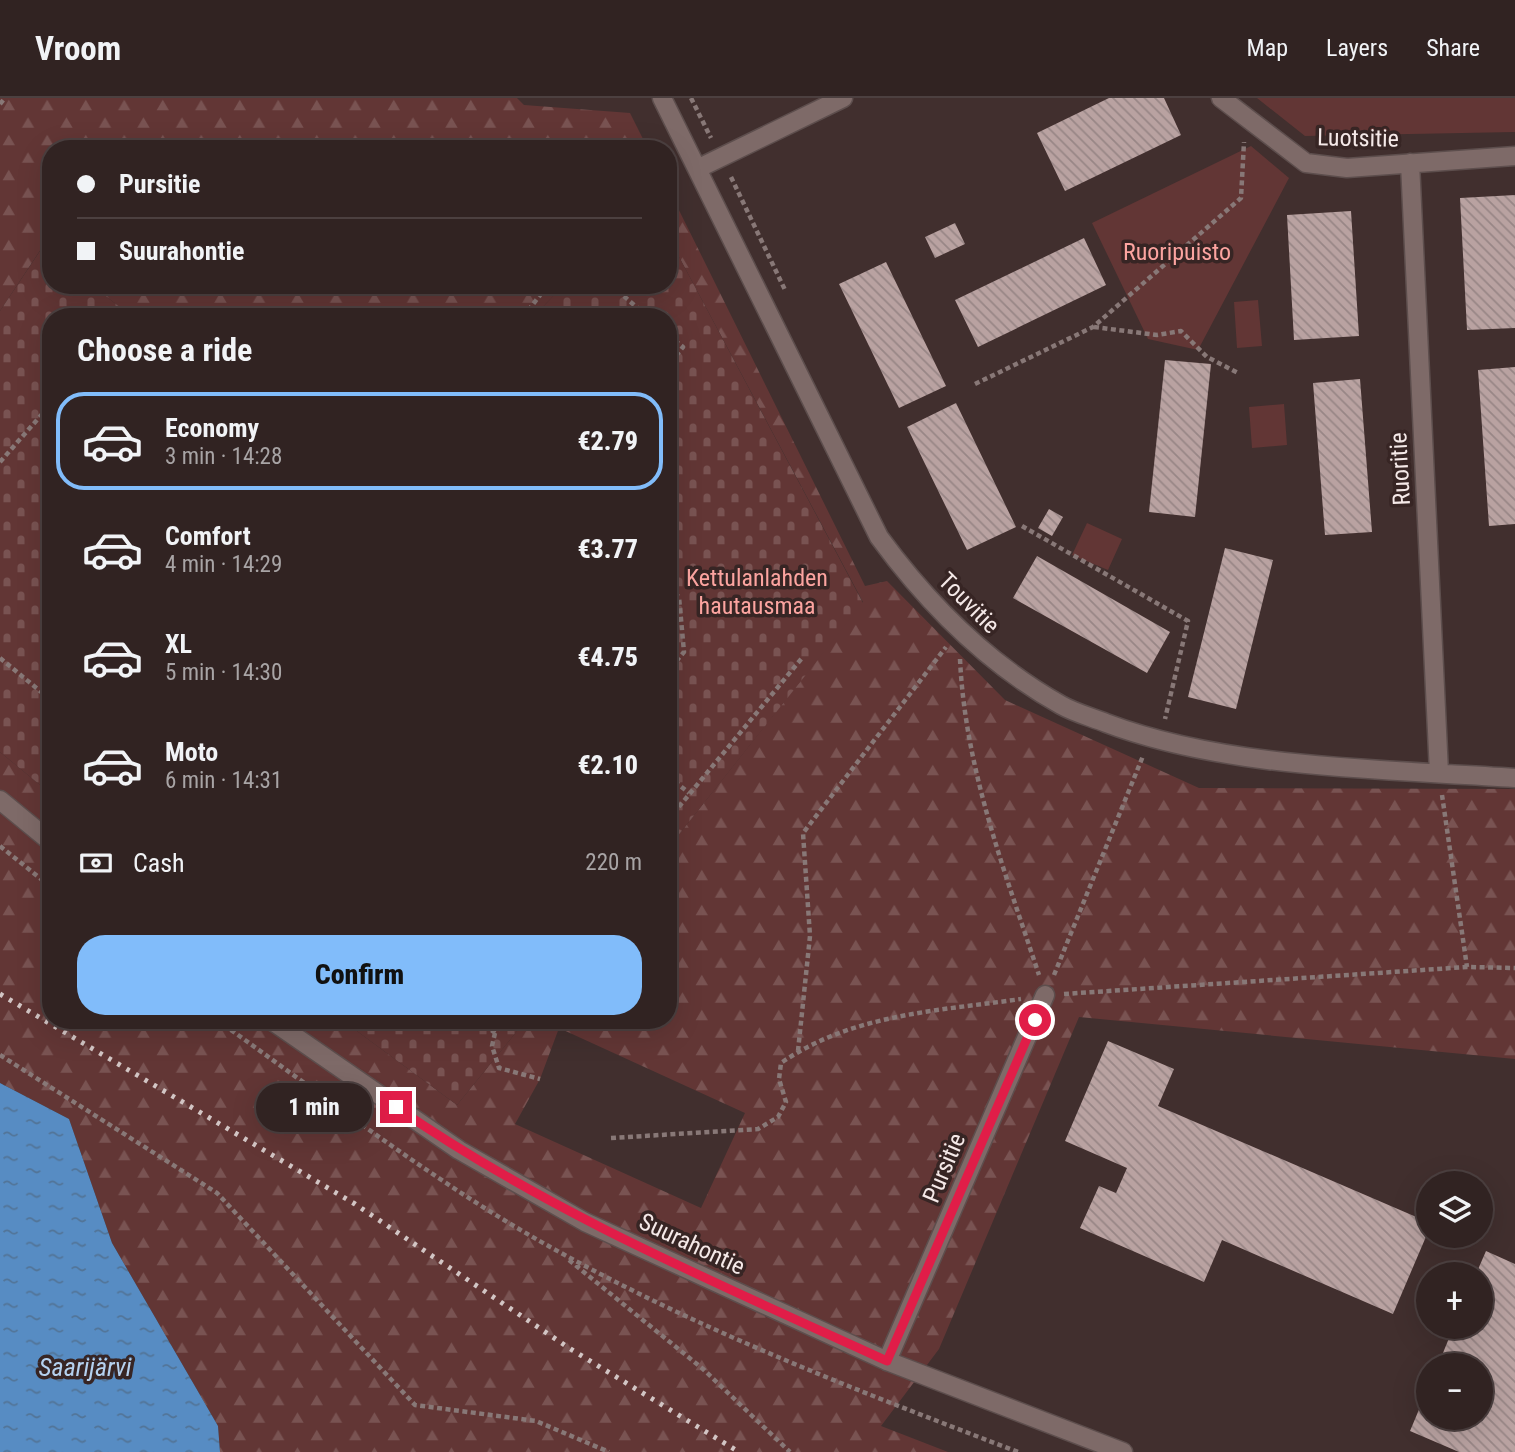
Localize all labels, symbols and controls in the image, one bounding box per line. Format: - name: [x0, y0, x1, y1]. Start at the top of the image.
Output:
- text: Vroom: [35, 29, 121, 68]
- text: Map: [1247, 34, 1288, 62]
- text: Layers: [1326, 34, 1388, 62]
- text: Share: [1426, 34, 1480, 62]
- street label: Luotsitie: [1317, 123, 1399, 153]
- text: Pursitie: [119, 169, 201, 199]
- text: Suurahontie: [119, 236, 245, 266]
- park label: Ruoripuisto: [1123, 238, 1231, 266]
- text: Choose a ride: [77, 331, 252, 369]
- icon: car: [81, 410, 144, 473]
- text: Economy: [165, 413, 259, 443]
- text: €2.79: [577, 426, 638, 456]
- street label: Ruoritie: [1384, 432, 1416, 506]
- text: 3 min · 14:28: [165, 443, 282, 470]
- icon: car: [81, 518, 144, 581]
- text: Comfort: [165, 521, 251, 551]
- text: €3.77: [577, 534, 638, 564]
- text: 4 min · 14:29: [165, 551, 282, 578]
- park label: Kettulanlahden hautausmaa: [686, 564, 828, 620]
- street label: Touvitie: [933, 567, 1005, 639]
- icon: car: [81, 626, 144, 689]
- text: XL: [165, 629, 192, 659]
- text: €4.75: [577, 642, 638, 672]
- text: 5 min · 14:30: [165, 659, 282, 686]
- icon: car: [81, 734, 144, 797]
- text: Moto: [165, 737, 218, 767]
- text: €2.10: [577, 750, 638, 780]
- text: 6 min · 14:31: [165, 767, 282, 794]
- icon: cash: [77, 844, 115, 882]
- text: Cash: [133, 848, 185, 878]
- text: 220 m: [585, 849, 642, 876]
- button: Confirm: [77, 935, 642, 1015]
- route start: [1019, 1004, 1051, 1036]
- callout: 1 min: [256, 1082, 372, 1132]
- route end: [380, 1091, 412, 1123]
- text: 1 min: [288, 1094, 340, 1121]
- street label: Pursitie: [917, 1129, 971, 1207]
- map controls: [1416, 1171, 1493, 1430]
- button: layers: [1416, 1171, 1493, 1248]
- street label: Suurahontie: [635, 1207, 749, 1281]
- button: +: [1416, 1262, 1493, 1339]
- water label: Saarijärvi: [39, 1352, 132, 1382]
- button: −: [1416, 1353, 1493, 1430]

